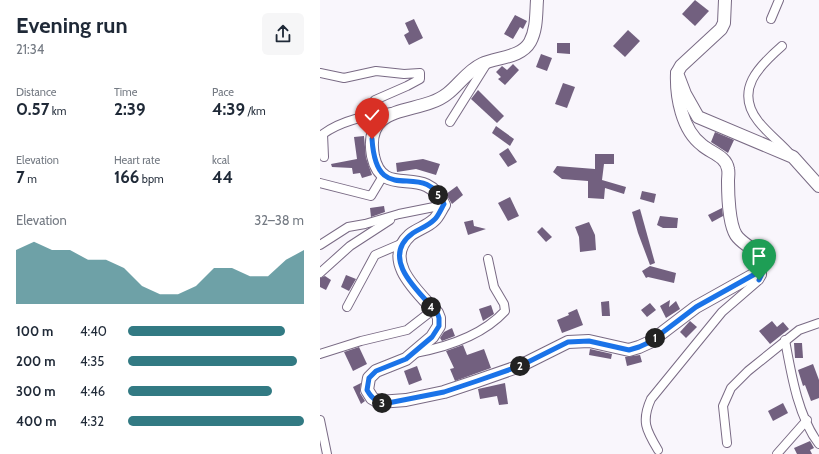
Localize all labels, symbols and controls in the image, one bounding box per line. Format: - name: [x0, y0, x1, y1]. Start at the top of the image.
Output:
- text: Evening run: [16, 12, 128, 39]
- button: share: [262, 13, 304, 55]
- text: 21:34: [16, 41, 44, 57]
- text: Distance: [16, 85, 57, 99]
- text: Time: [114, 85, 137, 99]
- text: Pace: [212, 85, 234, 99]
- pin: [355, 98, 389, 139]
- text: 0.57: [16, 99, 49, 119]
- text: 2:39: [114, 99, 145, 119]
- text: 4:39: [212, 99, 245, 119]
- text: km: [49, 104, 66, 118]
- text: /km: [245, 104, 266, 118]
- icon: check: [361, 104, 383, 126]
- text: Elevation: [16, 153, 59, 167]
- text: Heart rate: [114, 153, 160, 167]
- text: kcal: [212, 153, 230, 167]
- text: 7: [16, 167, 25, 187]
- text: 166: [114, 167, 139, 187]
- text: 44: [212, 167, 233, 187]
- text: m: [25, 172, 37, 186]
- text: bpm: [139, 172, 164, 186]
- pin: 5: [428, 185, 448, 205]
- text: 5: [435, 188, 441, 202]
- text: Elevation: [16, 212, 67, 228]
- text: 32–38 m: [254, 212, 304, 228]
- pin: [742, 239, 776, 280]
- icon: arrive: [748, 245, 770, 267]
- pin: 4: [421, 297, 441, 317]
- text: 4: [428, 300, 434, 314]
- text: 100 m: [16, 323, 53, 339]
- text: 4:40: [80, 323, 107, 339]
- pin: 1: [645, 328, 665, 348]
- text: 1: [653, 331, 657, 345]
- text: 200 m: [16, 353, 55, 369]
- text: 4:35: [80, 353, 104, 369]
- pin: 2: [510, 356, 530, 376]
- text: 2: [517, 359, 523, 373]
- text: 300 m: [16, 383, 56, 399]
- text: 4:46: [80, 383, 105, 399]
- pin: 3: [372, 393, 392, 413]
- text: 3: [379, 396, 385, 410]
- text: 400 m: [16, 413, 57, 429]
- text: 4:32: [80, 413, 104, 429]

